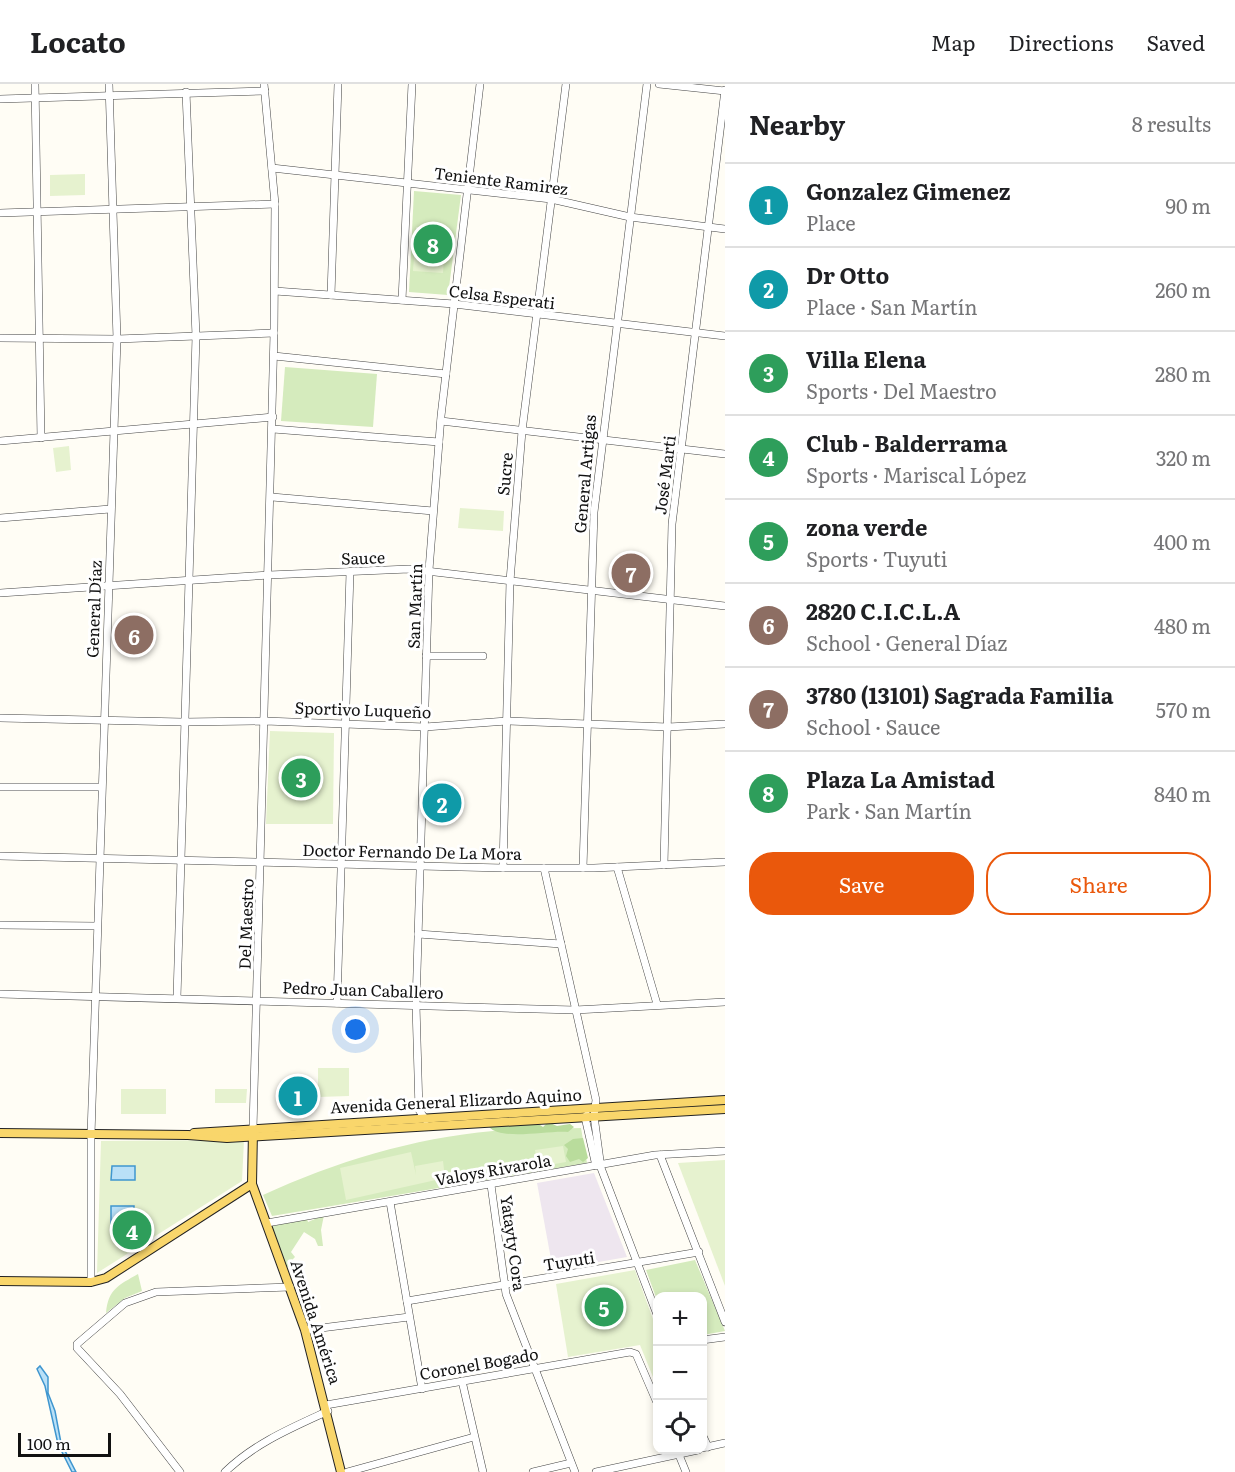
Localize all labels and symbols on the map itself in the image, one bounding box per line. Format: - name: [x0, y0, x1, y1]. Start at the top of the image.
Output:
- street label: Teniente Ramirez: [433, 160, 570, 200]
- pin: 8: [414, 222, 452, 266]
- street label: Celsa Esperati: [448, 278, 556, 314]
- street label: General Artigas: [567, 414, 601, 534]
- street label: José Marti: [647, 434, 681, 516]
- street label: Sucre: [490, 451, 518, 497]
- street label: Sauce: [341, 544, 385, 570]
- pin: 7: [612, 550, 650, 596]
- street label: General Díaz: [79, 560, 107, 658]
- street label: San Martín: [401, 562, 428, 649]
- pin: 6: [114, 612, 154, 658]
- street label: Sportivo Luqueño: [294, 695, 432, 723]
- pin: 3: [282, 756, 320, 800]
- pin: 2: [422, 780, 462, 826]
- street label: Doctor Fernando De La Mora: [302, 837, 522, 865]
- street label: Del Maestro: [231, 878, 259, 970]
- street label: Pedro Juan Caballero: [282, 974, 444, 1004]
- your location: [341, 1015, 370, 1044]
- pin: 1: [278, 1074, 318, 1118]
- street label: Avenida General Elizardo Aquino: [330, 1081, 582, 1119]
- street label: Valoys Rivarola: [433, 1147, 553, 1191]
- street label: Yatayty Cora: [495, 1193, 533, 1293]
- pin: 4: [112, 1208, 152, 1252]
- street label: Tuyuti: [541, 1244, 596, 1276]
- street label: Avenida América: [286, 1256, 349, 1387]
- pin: 5: [584, 1284, 624, 1330]
- street label: Coronel Bogado: [417, 1341, 540, 1385]
- scale bar: [18, 1430, 111, 1458]

